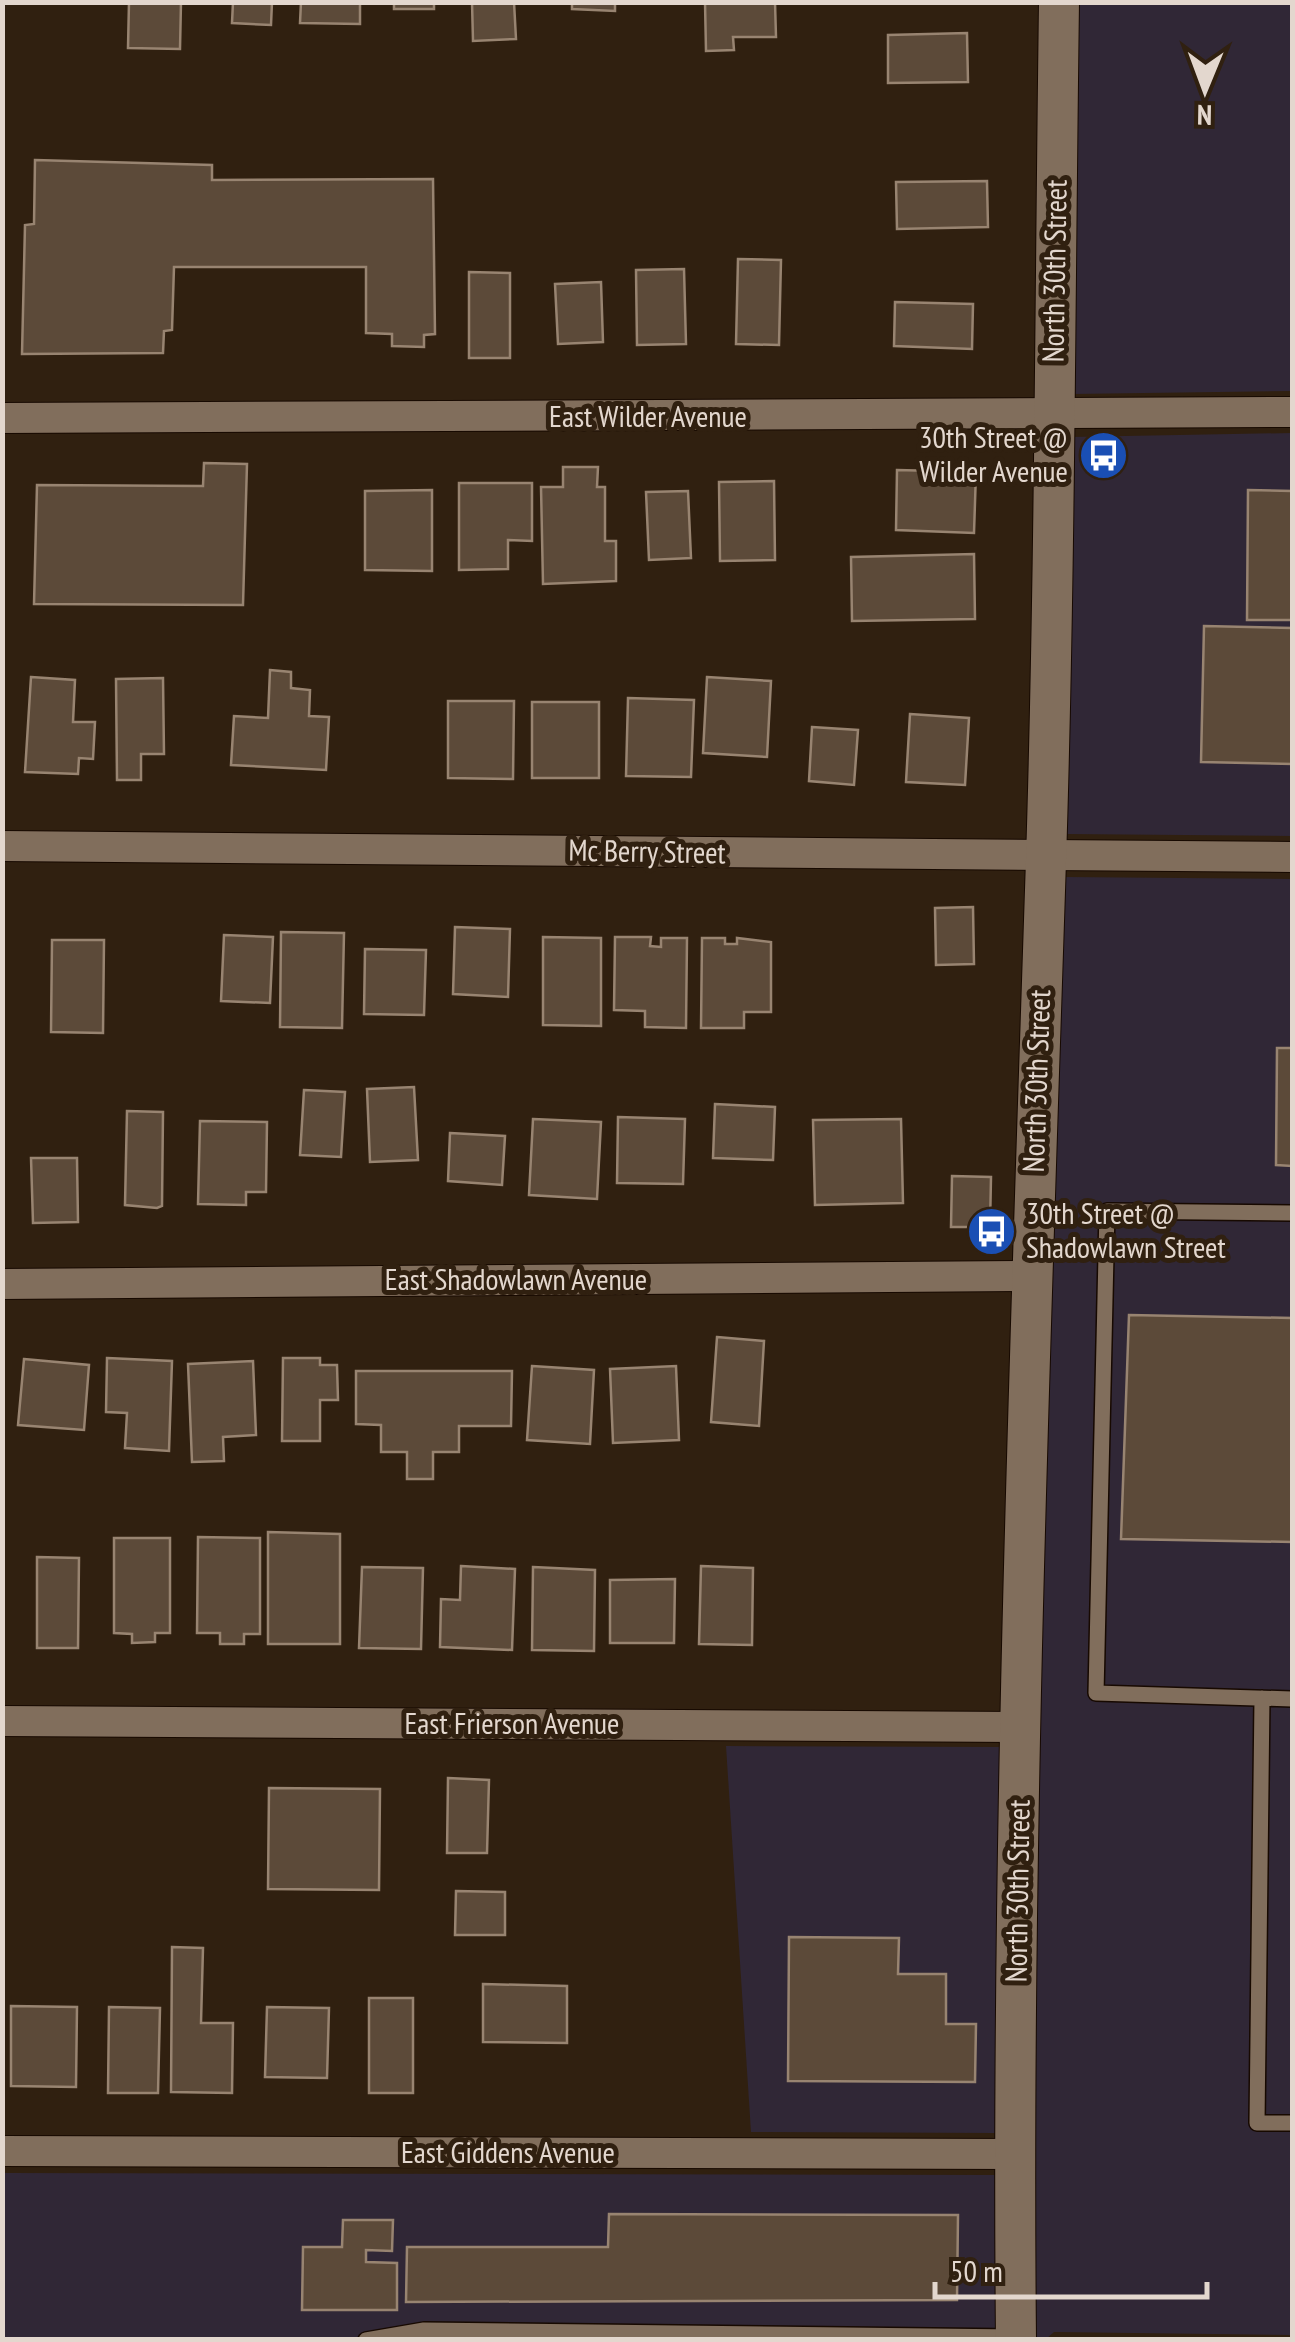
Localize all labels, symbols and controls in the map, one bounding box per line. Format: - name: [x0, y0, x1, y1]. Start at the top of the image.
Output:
- north arrow: [1155, 40, 1255, 140]
- text: N: [1197, 97, 1212, 134]
- street label: North 30th Street: [1032, 179, 1075, 363]
- street label: East Wilder Avenue: [549, 396, 747, 435]
- place label: 30th Street @ Wilder Avenue: [919, 417, 1068, 490]
- bus stop icon: 30th Street @ Wilder Avenue: [1077, 429, 1129, 481]
- street label: Mc Berry Street: [568, 830, 727, 871]
- street label: North 30th Street: [1013, 988, 1058, 1173]
- place label: 30th Street @ Shadowlawn Street: [1026, 1193, 1226, 1266]
- bus stop icon: 30th Street @ Shadowlawn Street: [965, 1205, 1017, 1257]
- street label: East Shadowlawn Avenue: [385, 1259, 647, 1298]
- street label: East Frierson Avenue: [404, 1703, 620, 1742]
- street label: North 30th Street: [995, 1799, 1038, 1983]
- street label: East Giddens Avenue: [401, 2132, 615, 2171]
- scale bar: [935, 2237, 1208, 2299]
- text: 50 m: [950, 2251, 1003, 2290]

